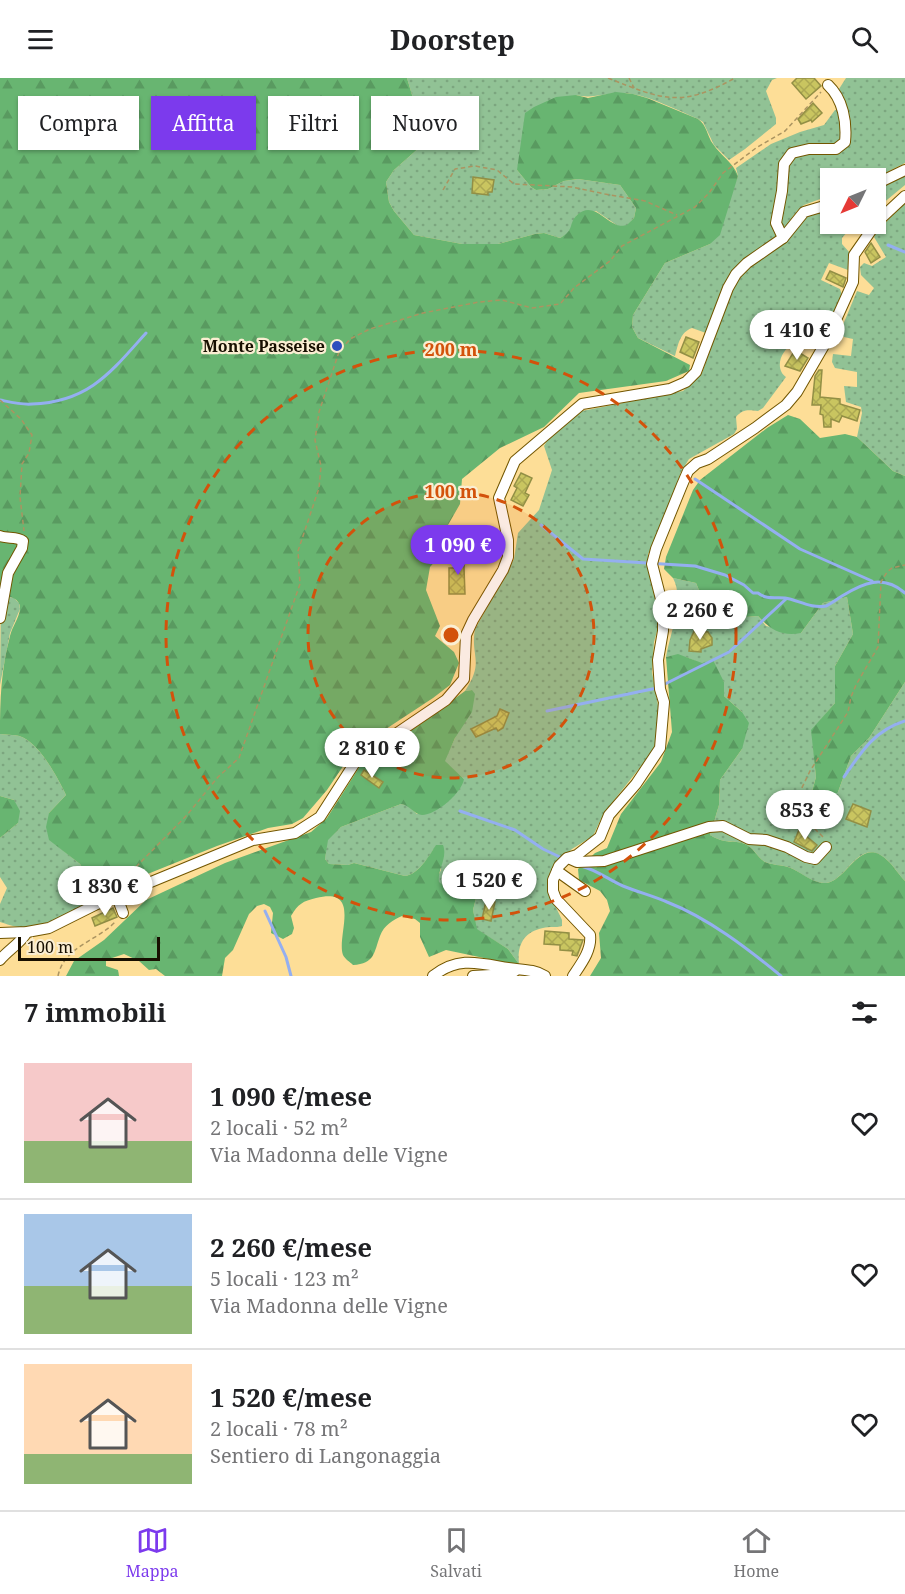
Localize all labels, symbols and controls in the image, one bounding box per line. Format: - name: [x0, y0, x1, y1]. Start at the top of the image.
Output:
- text: Doorstep: [390, 21, 515, 58]
- icon: menu: [24, 23, 57, 56]
- icon: search: [848, 23, 881, 56]
- chip: Compra: [18, 96, 139, 150]
- chip: Affitta: [151, 96, 256, 150]
- chip: Filtri: [268, 96, 359, 150]
- chip: Nuovo: [371, 96, 479, 150]
- north arrow: [820, 168, 886, 234]
- map controls: [820, 168, 886, 234]
- pin: 1 410 €: [742, 310, 852, 361]
- text: 1 410 €: [764, 316, 830, 343]
- place label: Monte Passeise: [203, 335, 325, 357]
- text: 200 m: [425, 337, 478, 361]
- marker: Monte Passeise: [330, 339, 344, 353]
- text: 100 m: [425, 479, 478, 503]
- pin: 1 090 €: [403, 525, 513, 576]
- text: 1 090 €: [425, 531, 491, 558]
- pin: 2 260 €: [645, 590, 755, 641]
- text: 2 260 €: [667, 596, 733, 623]
- centre of rings: [441, 625, 461, 645]
- pin: 2 810 €: [317, 728, 427, 779]
- text: 2 810 €: [339, 734, 405, 761]
- pin: 853 €: [763, 790, 847, 841]
- text: 853 €: [780, 796, 830, 823]
- pin: 1 520 €: [434, 860, 544, 911]
- pin: 1 830 €: [50, 866, 160, 917]
- text: 1 520 €: [456, 866, 522, 893]
- text: 1 830 €: [72, 872, 138, 899]
- scale bar: [18, 934, 160, 962]
- text: 100 m: [27, 936, 73, 958]
- text: 7 immobili: [24, 994, 166, 1030]
- icon: filters: [848, 996, 881, 1029]
- text: 1 090 €/mese: [210, 1078, 372, 1114]
- icon: home: [72, 1087, 144, 1159]
- icon: heart: [848, 1107, 881, 1140]
- text: 2 locali · 52 m²: [210, 1114, 348, 1141]
- text: Via Madonna delle Vigne: [210, 1141, 448, 1168]
- text: 2 260 €/mese: [210, 1229, 372, 1265]
- icon: home: [72, 1238, 144, 1310]
- icon: heart: [848, 1258, 881, 1291]
- text: 5 locali · 123 m²: [210, 1265, 359, 1292]
- text: Via Madonna delle Vigne: [210, 1292, 448, 1319]
- text: 1 520 €/mese: [210, 1379, 372, 1415]
- icon: home: [72, 1388, 144, 1460]
- icon: heart: [848, 1408, 881, 1441]
- text: 2 locali · 78 m²: [210, 1415, 348, 1442]
- text: Sentiero di Langonaggia: [210, 1442, 441, 1469]
- tab: Mappa: [126, 1524, 179, 1582]
- tab: Salvati: [430, 1524, 482, 1582]
- tab: Home: [734, 1524, 779, 1582]

